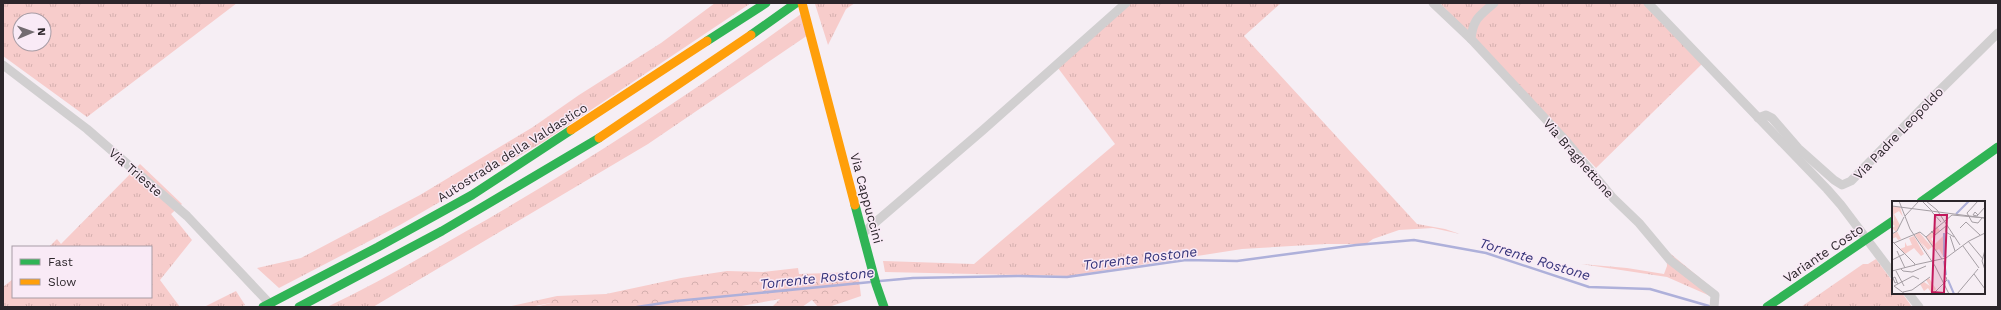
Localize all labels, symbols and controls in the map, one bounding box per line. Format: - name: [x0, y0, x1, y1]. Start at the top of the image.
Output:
- north arrow: [12, 12, 52, 52]
- text: N: [35, 27, 48, 36]
- street label: Via Padre Leopoldo: [1850, 84, 1946, 183]
- street label: Autostrada della Valdastico: [434, 100, 590, 205]
- street label: Via Braghettone: [1540, 116, 1617, 201]
- street label: Via Trieste: [106, 145, 166, 200]
- street label: Via Cappuccini: [847, 151, 886, 245]
- inset map: [1892, 201, 1985, 294]
- street label: Variante Costo: [1780, 221, 1866, 286]
- water label: Torrente Rostone: [1478, 235, 1592, 283]
- water label: Torrente Rostone: [1082, 243, 1198, 273]
- legend: [12, 246, 152, 298]
- text: Fast: [48, 255, 73, 269]
- water label: Torrente Rostone: [759, 264, 875, 292]
- text: Slow: [48, 275, 76, 289]

